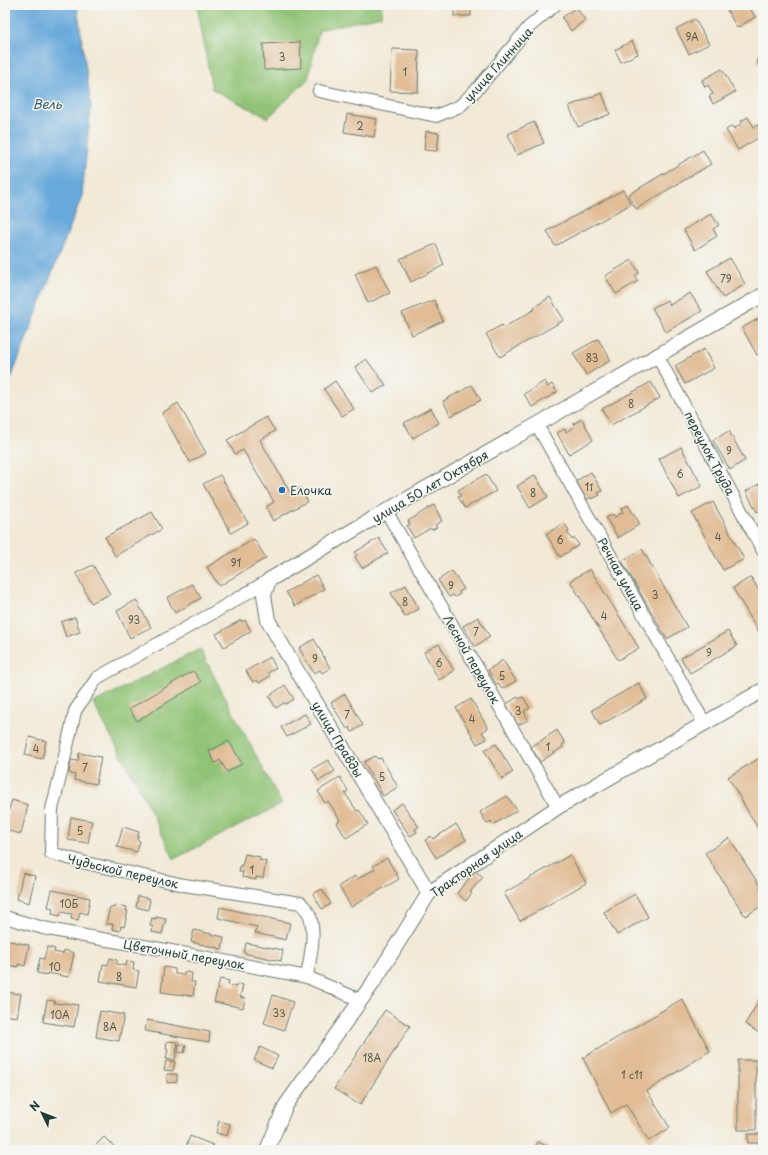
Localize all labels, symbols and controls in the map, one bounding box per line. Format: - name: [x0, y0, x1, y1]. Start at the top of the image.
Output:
- street label: улица Глинница: [460, 22, 537, 105]
- house number: 9А: [685, 29, 699, 44]
- house number: 3: [279, 49, 285, 64]
- house number: 1: [403, 64, 407, 79]
- water label: Вель: [32, 94, 63, 113]
- house number: 2: [356, 118, 364, 133]
- house number: 79: [720, 271, 732, 286]
- house number: 83: [586, 350, 598, 365]
- house number: 8: [628, 396, 634, 411]
- street label: переулок Труда: [680, 408, 740, 499]
- house number: 9: [726, 443, 732, 458]
- street label: улица 50 лет Октября: [369, 445, 491, 527]
- house number: 6: [676, 466, 684, 481]
- house number: 11: [585, 479, 593, 494]
- place label: Елочка: [290, 481, 332, 499]
- marker: Елочка: [277, 485, 287, 495]
- house number: 8: [530, 485, 536, 500]
- house number: 4: [715, 529, 722, 544]
- house number: 6: [556, 532, 564, 547]
- street label: Речная улица: [594, 534, 649, 614]
- house number: 91: [231, 555, 241, 570]
- house number: 9: [448, 578, 454, 593]
- house number: 3: [652, 587, 658, 602]
- house number: 8: [402, 594, 408, 609]
- house number: 4: [601, 608, 608, 623]
- street label: Лесной переулок: [439, 611, 505, 708]
- house number: 93: [128, 612, 140, 627]
- house number: 7: [473, 624, 479, 639]
- house number: 9: [706, 645, 712, 660]
- house number: 9: [312, 651, 318, 666]
- house number: 6: [435, 655, 443, 670]
- house number: 5: [499, 668, 505, 683]
- street label: улица Правды: [308, 697, 368, 781]
- house number: 3: [515, 703, 521, 718]
- house number: 7: [344, 707, 350, 722]
- house number: 4: [469, 711, 476, 726]
- house number: 1: [546, 739, 550, 754]
- house number: 4: [33, 741, 40, 756]
- house number: 7: [82, 760, 88, 775]
- house number: 5: [379, 769, 385, 784]
- house number: 5: [77, 823, 83, 838]
- street label: Тракторная улица: [426, 824, 526, 902]
- street label: Чудьской переулок: [66, 849, 181, 893]
- house number: 1: [250, 862, 254, 877]
- house number: 10Б: [60, 896, 79, 911]
- street label: Цветочный переулок: [122, 934, 247, 974]
- house number: 10: [49, 959, 61, 974]
- house number: 8: [116, 969, 122, 984]
- house number: 33: [272, 1005, 286, 1020]
- house number: 10А: [50, 1007, 70, 1022]
- house number: 8А: [103, 1019, 117, 1034]
- house number: 18А: [363, 1050, 382, 1065]
- house number: 1 с11: [621, 1067, 643, 1082]
- north arrow: [22, 1093, 62, 1133]
- text: N: [25, 1097, 44, 1115]

